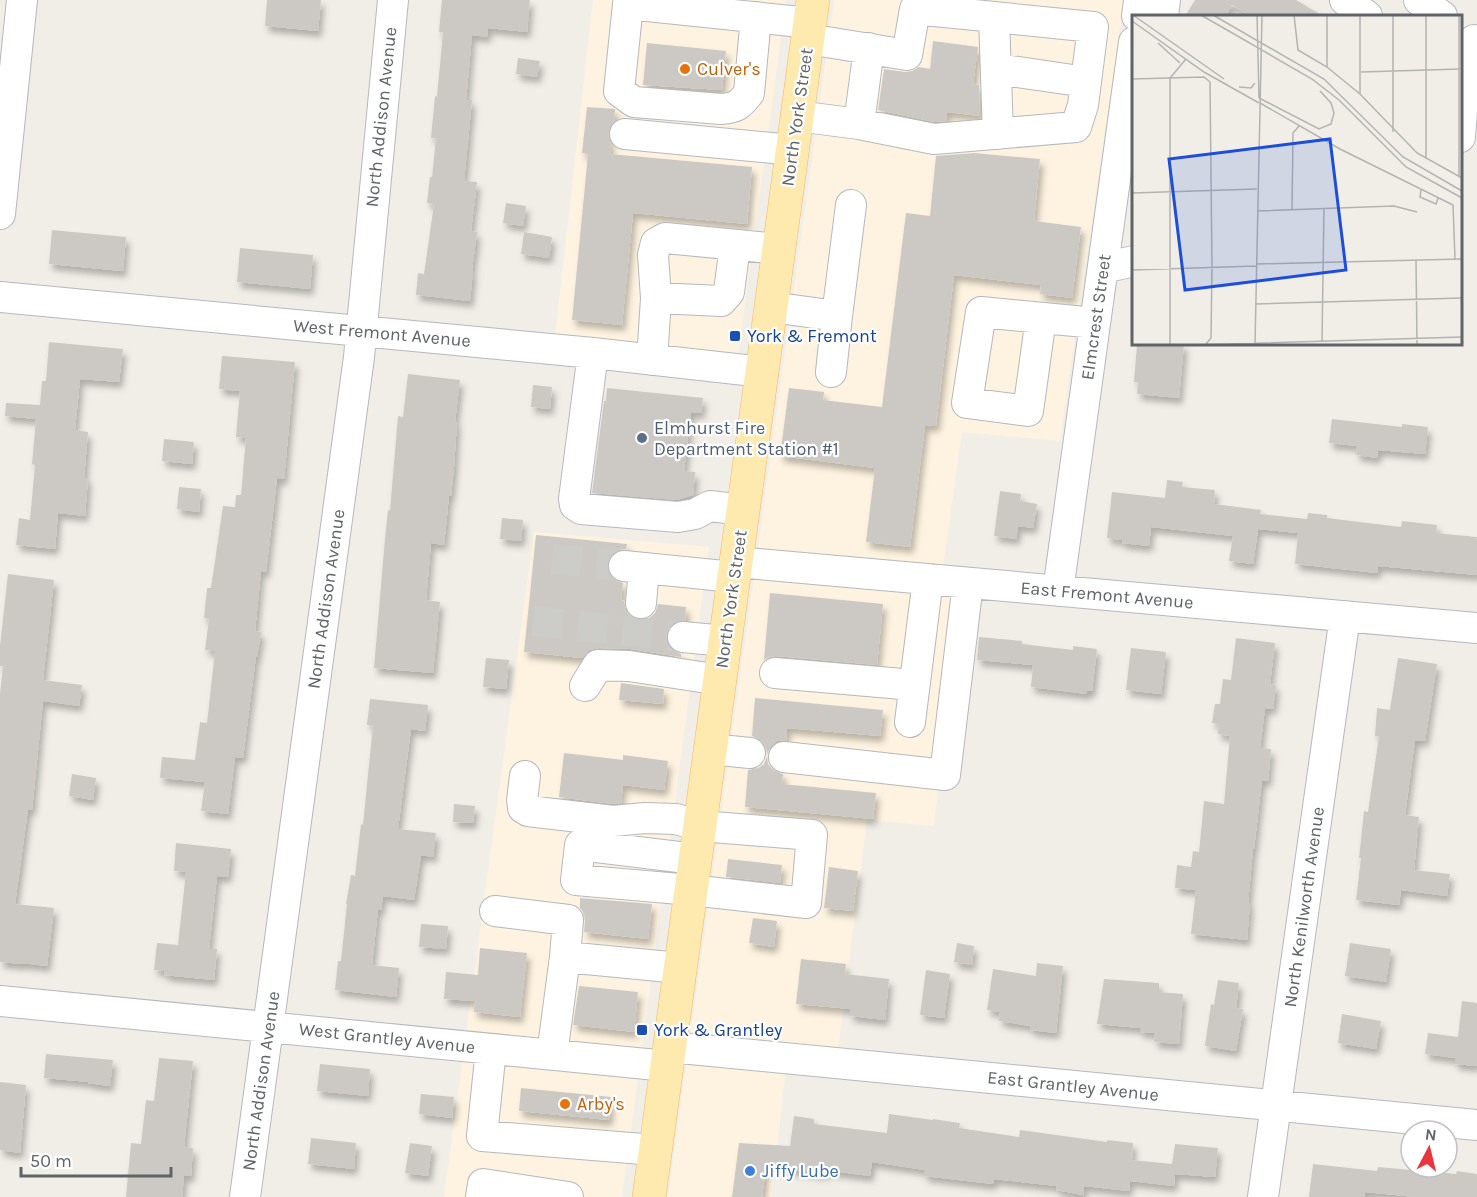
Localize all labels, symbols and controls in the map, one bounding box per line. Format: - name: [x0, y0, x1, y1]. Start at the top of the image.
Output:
- inset map: [1132, 15, 1462, 345]
- street label: North Addison Avenue: [361, 26, 401, 208]
- street label: North York Street: [776, 46, 818, 188]
- place label: Culver's: [697, 58, 761, 80]
- marker: Culver's: [678, 62, 692, 76]
- street label: Elmcrest Street: [1076, 252, 1116, 381]
- street label: West Fremont Avenue: [292, 314, 472, 352]
- place label: York & Fremont: [747, 325, 877, 347]
- marker: York & Fremont: [728, 329, 742, 343]
- place label: Elmhurst Fire Department Station #1: [654, 417, 839, 460]
- marker: Elmhurst Fire Department Station #1: [635, 431, 649, 445]
- street label: North Addison Avenue: [302, 508, 350, 690]
- street label: North York Street: [710, 528, 752, 670]
- street label: East Fremont Avenue: [1020, 576, 1194, 614]
- street label: North Kenilworth Avenue: [1279, 805, 1329, 1009]
- street label: North Addison Avenue: [237, 990, 285, 1172]
- street label: West Grantley Avenue: [298, 1018, 476, 1058]
- place label: York & Grantley: [654, 1019, 783, 1041]
- marker: York & Grantley: [635, 1023, 649, 1037]
- street label: East Grantley Avenue: [986, 1066, 1160, 1106]
- place label: Arby's: [577, 1093, 625, 1115]
- marker: Arby's: [558, 1097, 572, 1111]
- north arrow: [1399, 1119, 1459, 1179]
- text: N: [1424, 1124, 1438, 1145]
- scale bar: [21, 1140, 171, 1178]
- text: 50 m: [30, 1150, 72, 1172]
- place label: Jiffy Lube: [762, 1160, 839, 1182]
- marker: Jiffy Lube: [743, 1164, 757, 1178]

